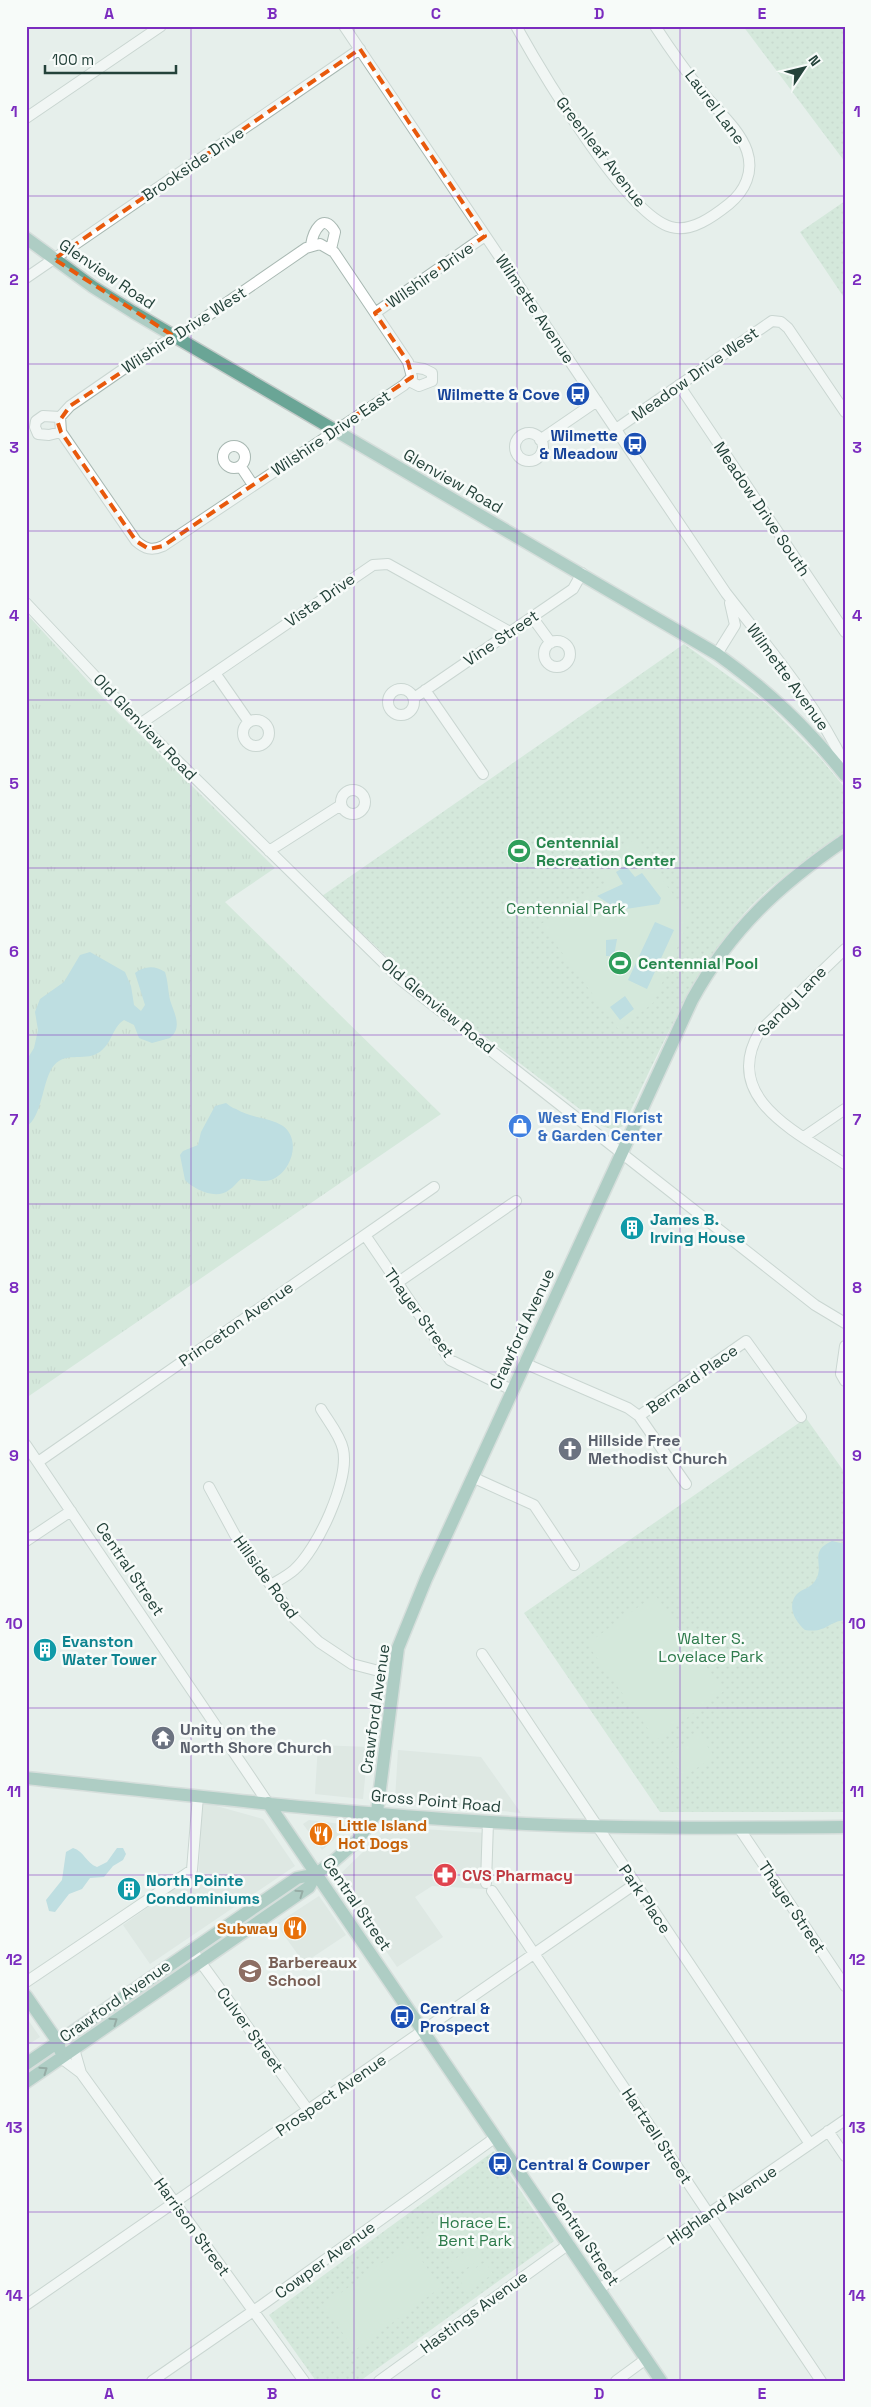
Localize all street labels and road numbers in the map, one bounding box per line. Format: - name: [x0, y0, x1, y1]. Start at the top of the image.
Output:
- street label: Laurel Lane: [680, 66, 750, 148]
- street label: Greenleaf Avenue: [551, 92, 651, 212]
- street label: Brookside Drive: [138, 122, 248, 206]
- street label: Glenview Road: [55, 234, 159, 314]
- street label: Wilshire Drive: [382, 237, 478, 313]
- street label: Wilmette Avenue: [491, 250, 579, 368]
- street label: Wilshire Drive West: [118, 282, 250, 378]
- street label: Meadow Drive West: [627, 322, 763, 426]
- street label: Wilshire Drive East: [267, 385, 395, 481]
- street label: Meadow Drive South: [709, 437, 815, 581]
- street label: Glenview Road: [399, 444, 507, 518]
- street label: Vista Drive: [281, 568, 359, 632]
- street label: Vine Street: [459, 605, 543, 671]
- street label: Wilmette Avenue: [742, 619, 834, 735]
- street label: Old Glenview Road: [89, 669, 201, 785]
- street label: Old Glenview Road: [377, 954, 499, 1058]
- street label: Sandy Lane: [753, 961, 831, 1041]
- street label: Thayer Street: [379, 1264, 459, 1362]
- street label: Crawford Avenue: [485, 1265, 559, 1393]
- street label: Princeton Avenue: [175, 1277, 297, 1371]
- street label: Bernard Place: [642, 1340, 742, 1418]
- street label: Central Street: [91, 1518, 169, 1620]
- street label: Hillside Road: [229, 1531, 303, 1623]
- street label: Crawford Avenue: [355, 1643, 395, 1775]
- street label: Gross Point Road: [370, 1785, 502, 1817]
- street label: Central Street: [318, 1853, 396, 1955]
- street label: Thayer Street: [754, 1857, 830, 1957]
- street label: Park Place: [614, 1860, 676, 1938]
- street label: Crawford Avenue: [55, 1955, 175, 2047]
- street label: Culver Street: [212, 1983, 288, 2077]
- street label: Prospect Avenue: [272, 2049, 390, 2141]
- street label: Hartzell Street: [617, 2084, 697, 2188]
- street label: Highland Avenue: [663, 2160, 781, 2250]
- street label: Harrison Street: [149, 2174, 235, 2280]
- street label: Central Street: [546, 2188, 624, 2290]
- street label: Cowper Avenue: [271, 2217, 379, 2303]
- street label: Hastings Avenue: [416, 2266, 532, 2358]

